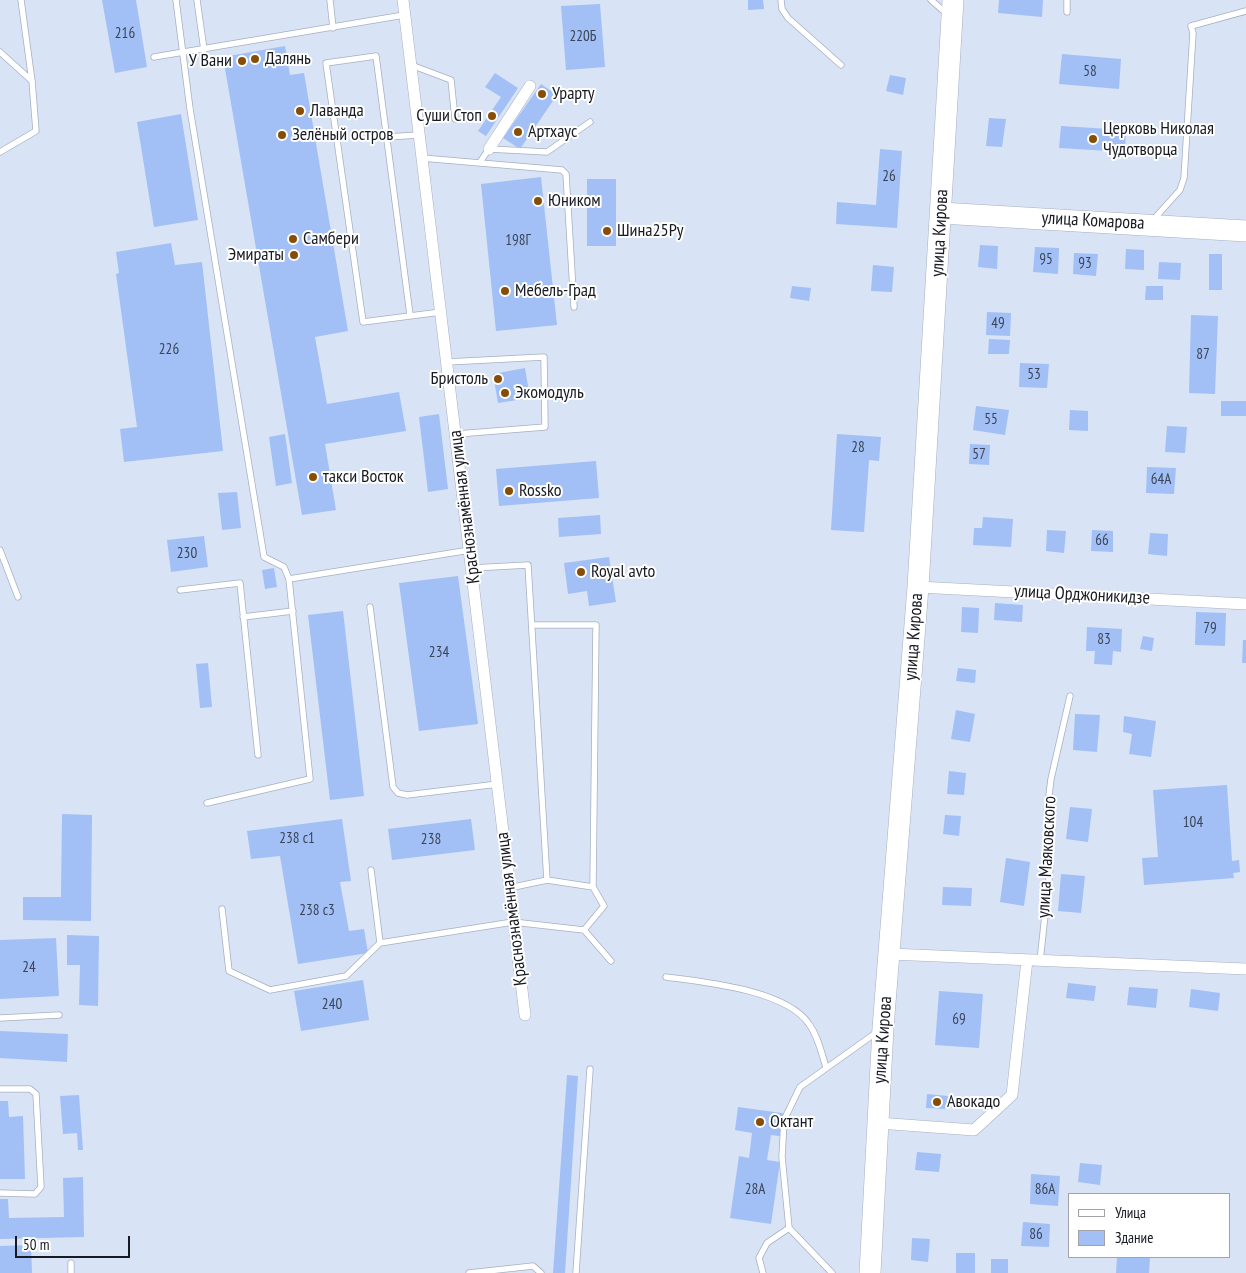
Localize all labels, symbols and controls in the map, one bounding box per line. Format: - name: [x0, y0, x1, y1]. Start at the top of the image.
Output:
- house number: 216: [115, 25, 135, 43]
- house number: 220Б: [570, 28, 596, 46]
- place label: Далянь: [265, 48, 311, 70]
- place label: У Вани: [189, 50, 232, 72]
- marker: Далянь: [249, 53, 261, 65]
- marker: У Вани: [236, 55, 248, 67]
- house number: 58: [1083, 63, 1097, 81]
- place label: Урарту: [552, 83, 594, 105]
- marker: Урарту: [536, 88, 548, 100]
- place label: Лаванда: [310, 100, 364, 122]
- marker: Лаванда: [294, 105, 306, 117]
- place label: Суши Стоп: [416, 105, 482, 127]
- marker: Суши Стоп: [486, 110, 498, 122]
- place label: Церковь Николая Чудотворца: [1103, 118, 1214, 160]
- place label: Артхаус: [528, 121, 577, 143]
- place label: Зелёный остров: [292, 124, 394, 146]
- marker: Артхаус: [512, 126, 524, 138]
- marker: Зелёный остров: [276, 129, 288, 141]
- marker: Церковь Николая Чудотворца: [1087, 133, 1099, 145]
- house number: 26: [882, 168, 896, 186]
- street label: улица Кирова: [927, 189, 953, 277]
- place label: Юником: [548, 190, 601, 212]
- marker: Юником: [532, 195, 544, 207]
- street label: улица Комарова: [1041, 208, 1145, 234]
- place label: Шина25Ру: [617, 220, 684, 242]
- marker: Шина25Ру: [601, 225, 613, 237]
- place label: Самбери: [303, 228, 359, 250]
- house number: 198Г: [505, 232, 531, 250]
- marker: Самбери: [287, 233, 299, 245]
- place label: Эмираты: [228, 244, 284, 266]
- marker: Эмираты: [288, 249, 300, 261]
- house number: 95: [1039, 251, 1053, 269]
- house number: 93: [1078, 255, 1092, 273]
- place label: Мебель-Град: [515, 280, 596, 302]
- marker: Мебель-Град: [499, 285, 511, 297]
- house number: 49: [991, 315, 1005, 333]
- house number: 226: [159, 341, 179, 359]
- house number: 87: [1196, 346, 1210, 364]
- house number: 53: [1027, 366, 1041, 384]
- place label: Бристоль: [431, 368, 488, 390]
- marker: Бристоль: [492, 373, 504, 385]
- place label: Экомодуль: [515, 382, 584, 404]
- marker: Экомодуль: [499, 387, 511, 399]
- house number: 55: [984, 411, 998, 429]
- street label: Краснознамённая улица: [445, 429, 485, 585]
- house number: 28: [851, 439, 865, 457]
- house number: 57: [972, 446, 986, 464]
- place label: такси Восток: [323, 466, 404, 488]
- marker: такси Восток: [307, 471, 319, 483]
- house number: 64А: [1151, 471, 1171, 489]
- place label: Rossko: [519, 480, 561, 502]
- marker: Rossko: [503, 485, 515, 497]
- house number: 66: [1095, 532, 1109, 550]
- house number: 230: [177, 545, 197, 563]
- place label: Royal avto: [591, 561, 655, 583]
- marker: Royal avto: [575, 566, 587, 578]
- street label: улица Орджоникидзе: [1014, 581, 1150, 609]
- street label: улица Кирова: [900, 593, 928, 681]
- house number: 79: [1203, 620, 1217, 638]
- house number: 83: [1097, 631, 1111, 649]
- house number: 234: [429, 644, 449, 662]
- street label: улица Маяковского: [1033, 795, 1061, 919]
- house number: 104: [1183, 814, 1203, 832]
- house number: 238 с1: [279, 830, 315, 848]
- house number: 238: [421, 831, 441, 849]
- street label: Краснознамённая улица: [492, 831, 532, 987]
- house number: 238 с3: [299, 902, 335, 920]
- house number: 24: [22, 959, 36, 977]
- house number: 240: [322, 996, 342, 1014]
- street label: улица Кирова: [869, 996, 897, 1084]
- house number: 69: [952, 1011, 966, 1029]
- place label: Авокадо: [947, 1091, 1000, 1113]
- marker: Авокадо: [931, 1096, 943, 1108]
- place label: Октант: [770, 1111, 813, 1133]
- marker: Октант: [754, 1116, 766, 1128]
- house number: 28А: [745, 1181, 765, 1199]
- house number: 86А: [1035, 1181, 1055, 1199]
- legend: [1068, 1193, 1231, 1258]
- text: Улица: [1115, 1203, 1146, 1222]
- scale bar: [18, 1226, 132, 1258]
- house number: 86: [1029, 1226, 1043, 1244]
- text: Здание: [1115, 1228, 1153, 1247]
- text: 50 m: [23, 1235, 49, 1254]

